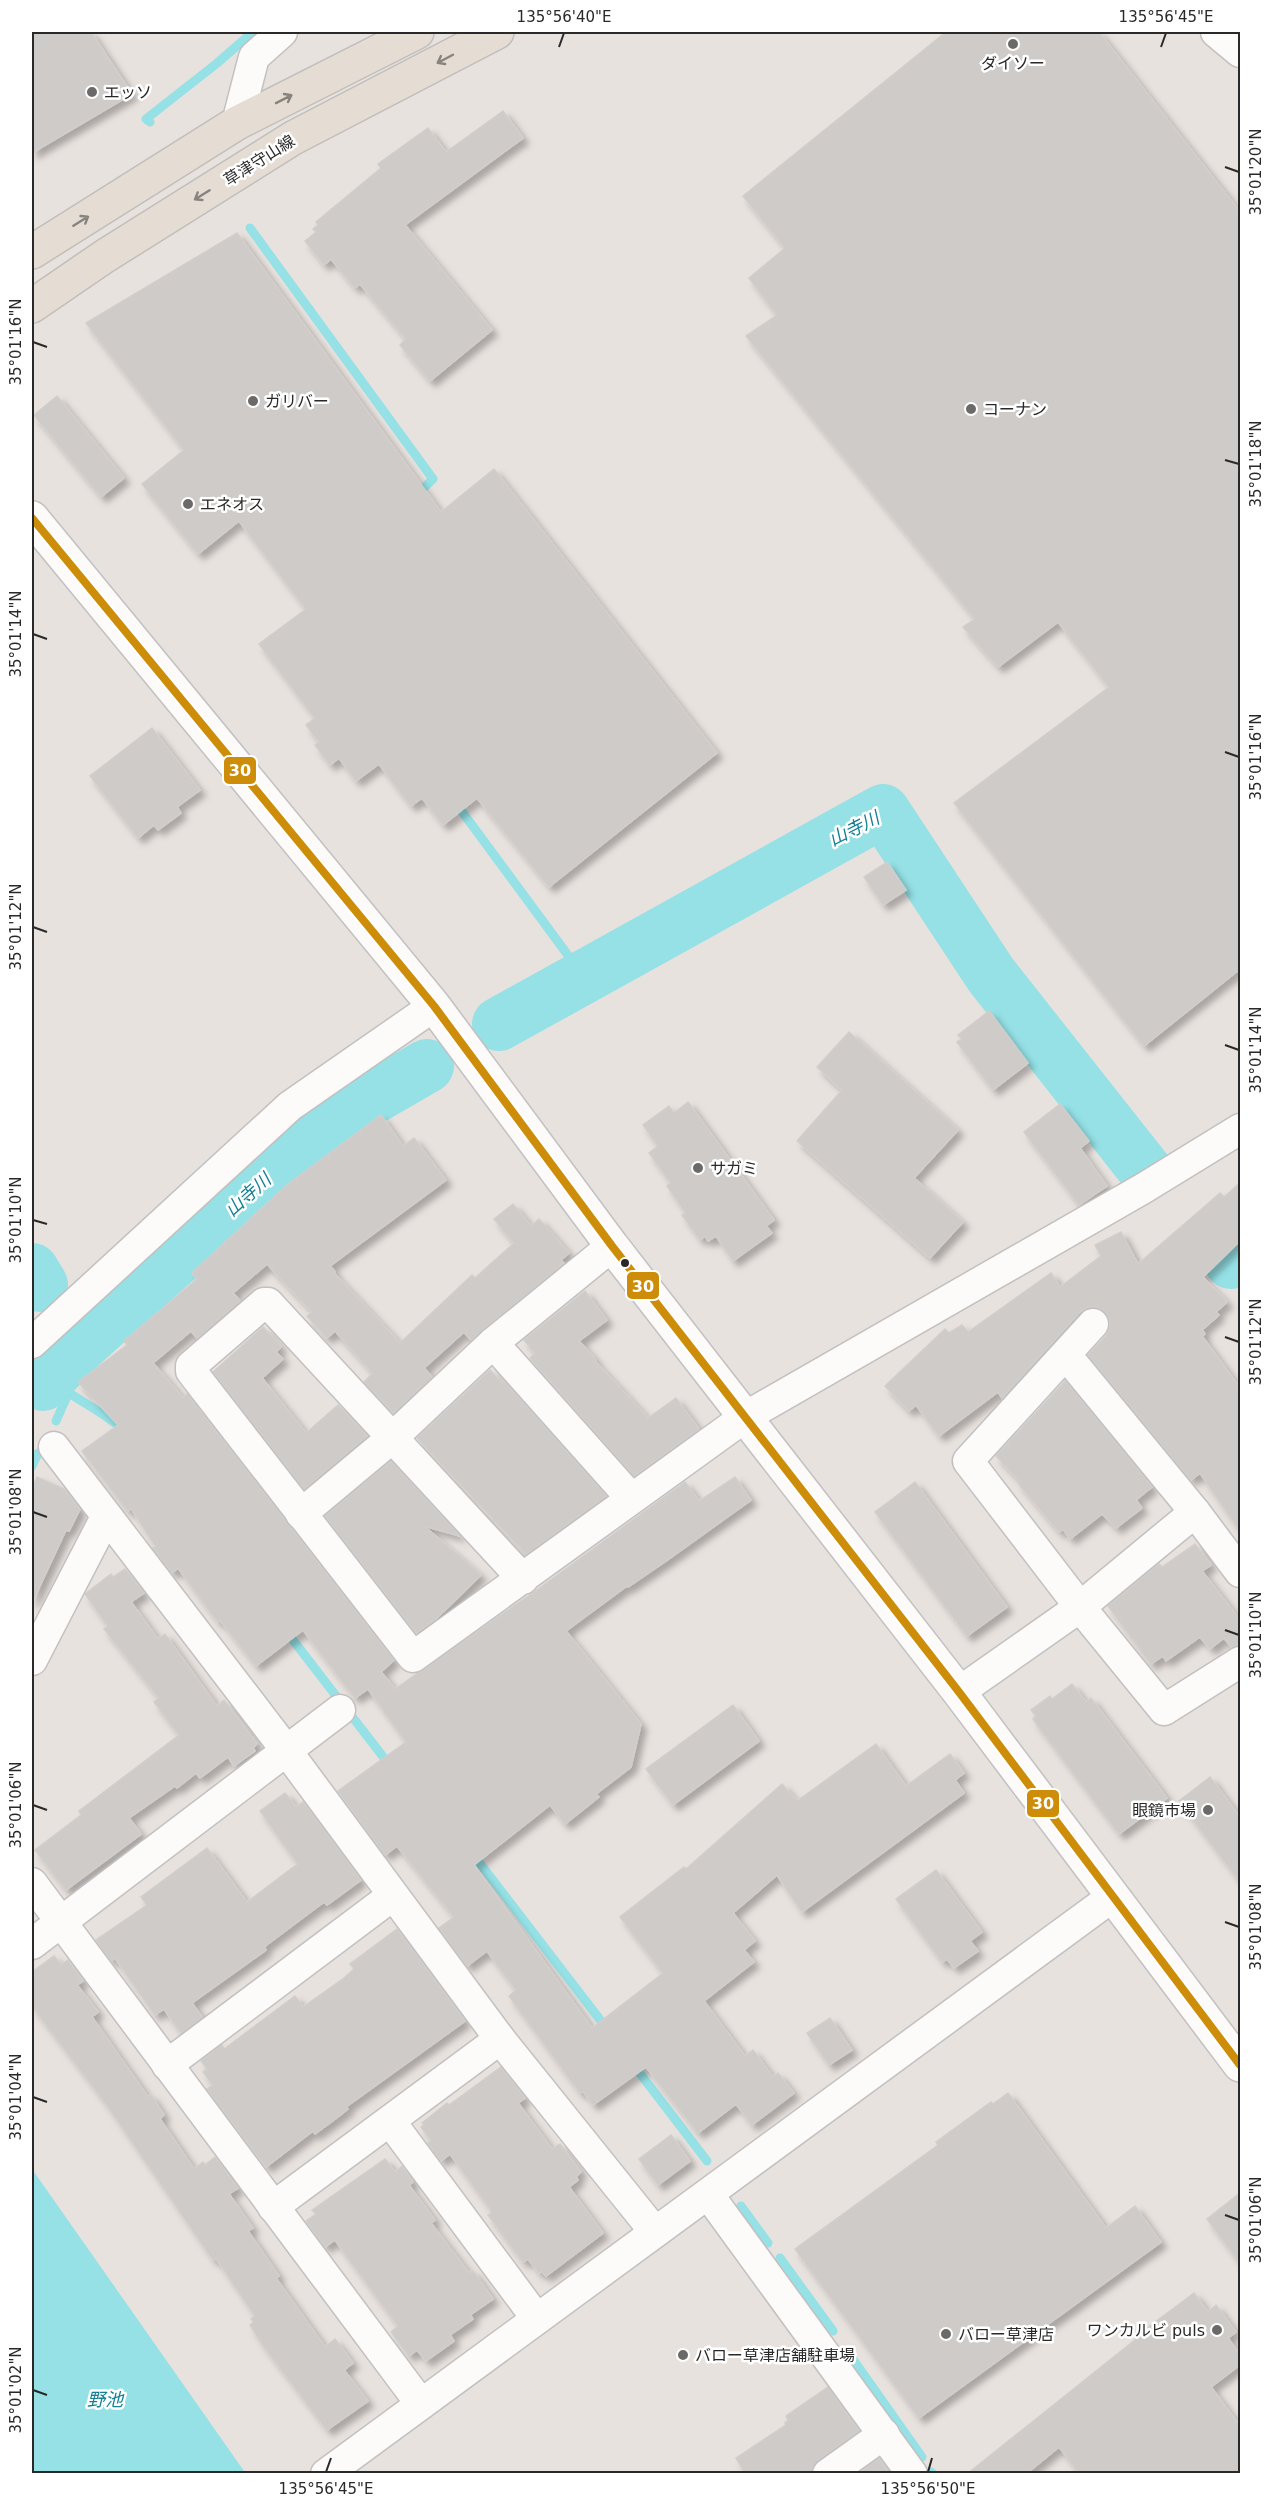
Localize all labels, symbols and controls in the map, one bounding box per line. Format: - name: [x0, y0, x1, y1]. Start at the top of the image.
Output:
- text: 135°56'40"E: [517, 8, 611, 26]
- text: 135°56'45"E: [1119, 8, 1213, 26]
- marker: ダイソー: [1006, 37, 1020, 51]
- one-way arrow: [437, 53, 455, 65]
- place label: ダイソー: [981, 54, 1045, 73]
- place label: エッソ: [104, 83, 152, 102]
- marker: エッソ: [85, 85, 99, 99]
- one-way arrow: [275, 93, 292, 105]
- text: 35°01'20"N: [1247, 128, 1265, 216]
- street label: 草津守山線: [220, 131, 298, 190]
- one-way arrow: [194, 190, 211, 202]
- one-way arrow: [72, 215, 89, 227]
- text: 35°01'16"N: [7, 298, 25, 386]
- place label: ガリバー: [265, 392, 329, 411]
- marker: ガリバー: [246, 394, 260, 408]
- place label: コーナン: [983, 400, 1047, 419]
- marker: コーナン: [964, 402, 978, 416]
- text: 35°01'18"N: [1247, 420, 1265, 508]
- place label: エネオス: [200, 495, 264, 514]
- marker: エネオス: [181, 497, 195, 511]
- text: 35°01'14"N: [7, 590, 25, 678]
- text: 35°01'16"N: [1247, 713, 1265, 801]
- line badge: 30: [223, 756, 257, 785]
- text: 30: [229, 761, 251, 780]
- water label: 山寺川: [825, 806, 884, 850]
- text: 35°01'12"N: [7, 883, 25, 971]
- text: 35°01'14"N: [1247, 1006, 1265, 1094]
- place label: サガミ: [710, 1159, 758, 1178]
- marker: サガミ: [691, 1161, 705, 1175]
- water label: 山寺川: [221, 1167, 276, 1220]
- text: 35°01'10"N: [7, 1176, 25, 1264]
- unlabelled marker: [619, 1257, 631, 1269]
- line badge: 30: [626, 1271, 660, 1300]
- text: 30: [632, 1277, 654, 1296]
- text: 35°01'12"N: [1247, 1298, 1265, 1386]
- text: 35°01'08"N: [7, 1468, 25, 1556]
- text: 35°01'10"N: [1247, 1591, 1265, 1679]
- text: 35°01'06"N: [7, 1761, 25, 1849]
- line badge: 30: [1026, 1789, 1060, 1818]
- text: 30: [1032, 1794, 1054, 1813]
- place label: 眼鏡市場: [1132, 1801, 1196, 1820]
- marker: 眼鏡市場: [1201, 1803, 1215, 1817]
- text: 35°01'08"N: [1247, 1883, 1265, 1971]
- text: 35°01'04"N: [7, 2053, 25, 2141]
- text: 35°01'06"N: [1247, 2176, 1265, 2264]
- place label: ワンカルビ puls: [1087, 2321, 1205, 2340]
- marker: ワンカルビ puls: [1210, 2323, 1224, 2337]
- place label: バロー草津店: [958, 2325, 1054, 2344]
- marker: バロー草津店: [939, 2327, 953, 2341]
- text: 35°01'02"N: [7, 2346, 25, 2434]
- place label: バロー草津店舗駐車場: [695, 2346, 855, 2365]
- marker: バロー草津店舗駐車場: [676, 2348, 690, 2362]
- water label: 野池: [87, 2389, 125, 2410]
- text: 135°56'45"E: [279, 2480, 373, 2498]
- text: 135°56'50"E: [881, 2480, 975, 2498]

